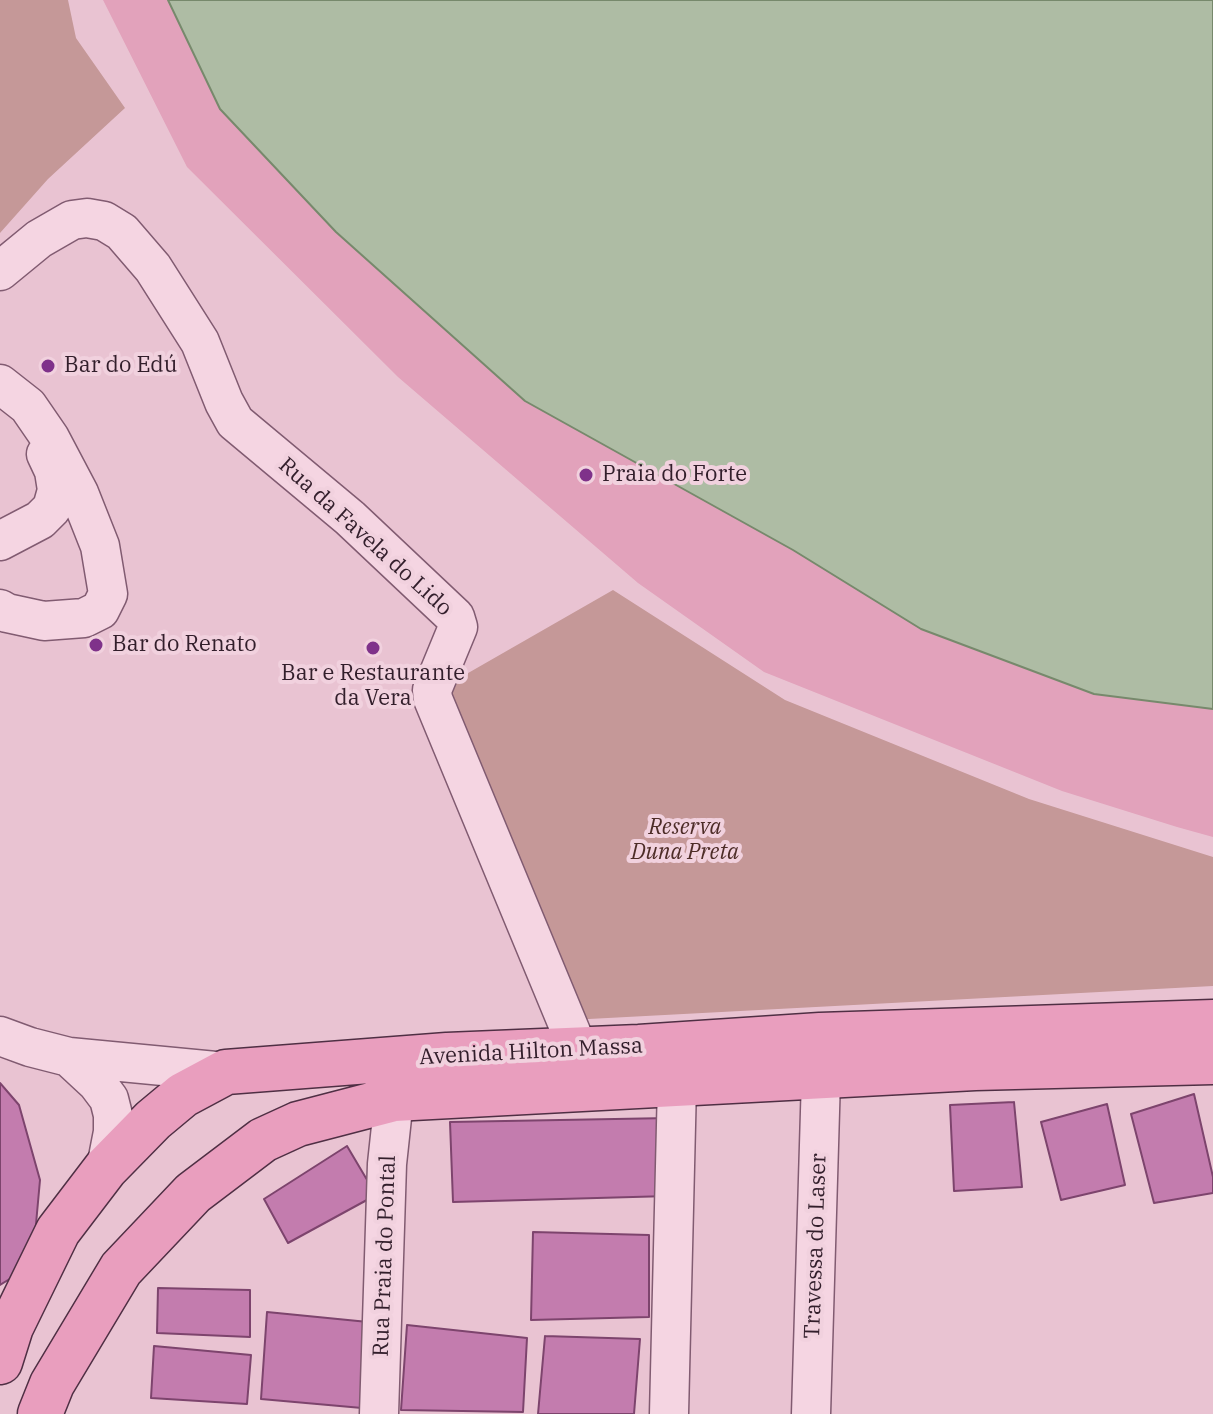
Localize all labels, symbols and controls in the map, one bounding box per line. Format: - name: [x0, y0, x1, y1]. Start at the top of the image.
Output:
- place label: Bar do Edú: [64, 353, 177, 379]
- marker: Bar do Edú: [39, 357, 57, 375]
- street label: Rua da Favela do Lido: [273, 452, 457, 622]
- place label: Praia do Forte: [602, 462, 747, 488]
- marker: Praia do Forte: [577, 466, 595, 484]
- place label: Bar do Renato: [112, 632, 257, 658]
- marker: Bar do Renato: [87, 636, 105, 654]
- marker: Bar e Restaurante da Vera: [364, 639, 382, 657]
- place label: Bar e Restaurante da Vera: [281, 661, 465, 712]
- park label: Reserva Duna Preta: [631, 815, 739, 866]
- street label: Avenida Hilton Massa: [418, 1033, 644, 1071]
- street label: Travessa do Laser: [800, 1153, 832, 1339]
- street label: Rua Praia do Pontal: [368, 1155, 402, 1357]

